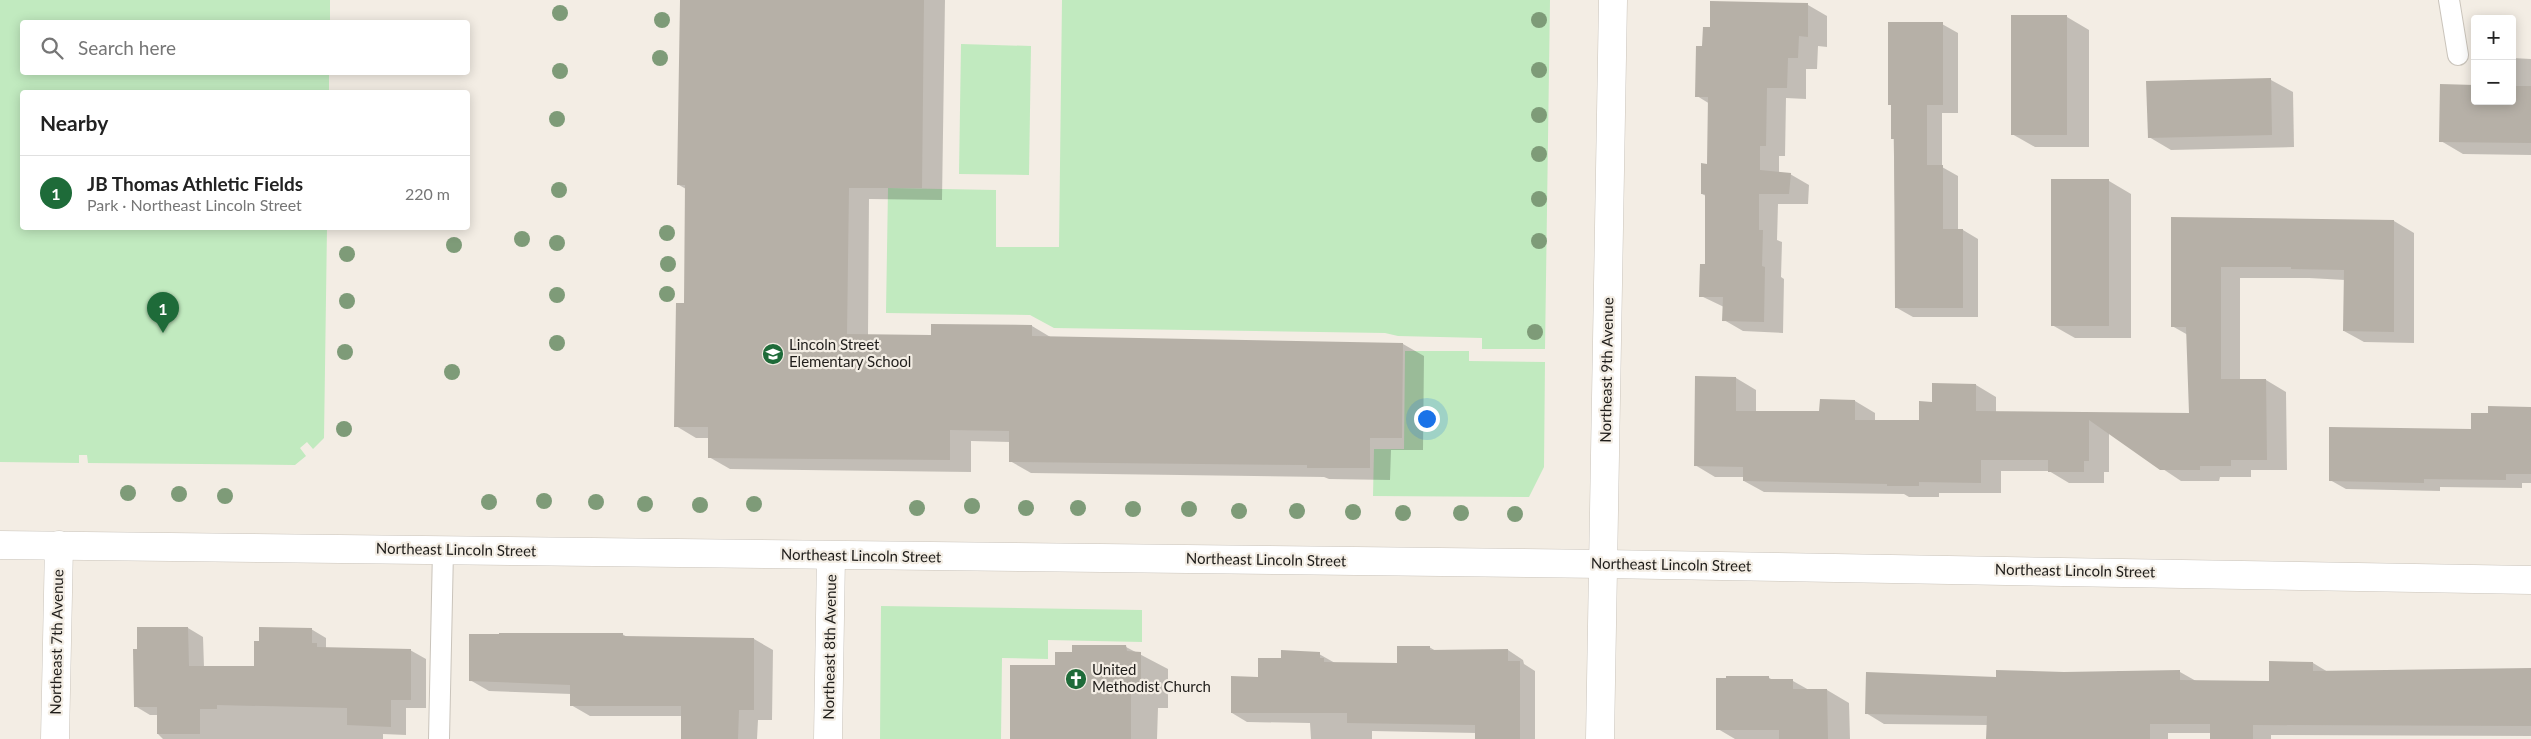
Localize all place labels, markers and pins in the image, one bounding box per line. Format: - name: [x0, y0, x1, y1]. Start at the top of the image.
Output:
- pin: 1: [147, 292, 179, 333]
- place label: Lincoln Street Elementary School: [789, 335, 911, 370]
- school or university icon: Lincoln Street Elementary School: [761, 342, 785, 366]
- place label: United Methodist Church: [1092, 660, 1211, 695]
- church icon: United Methodist Church: [1064, 667, 1088, 691]

